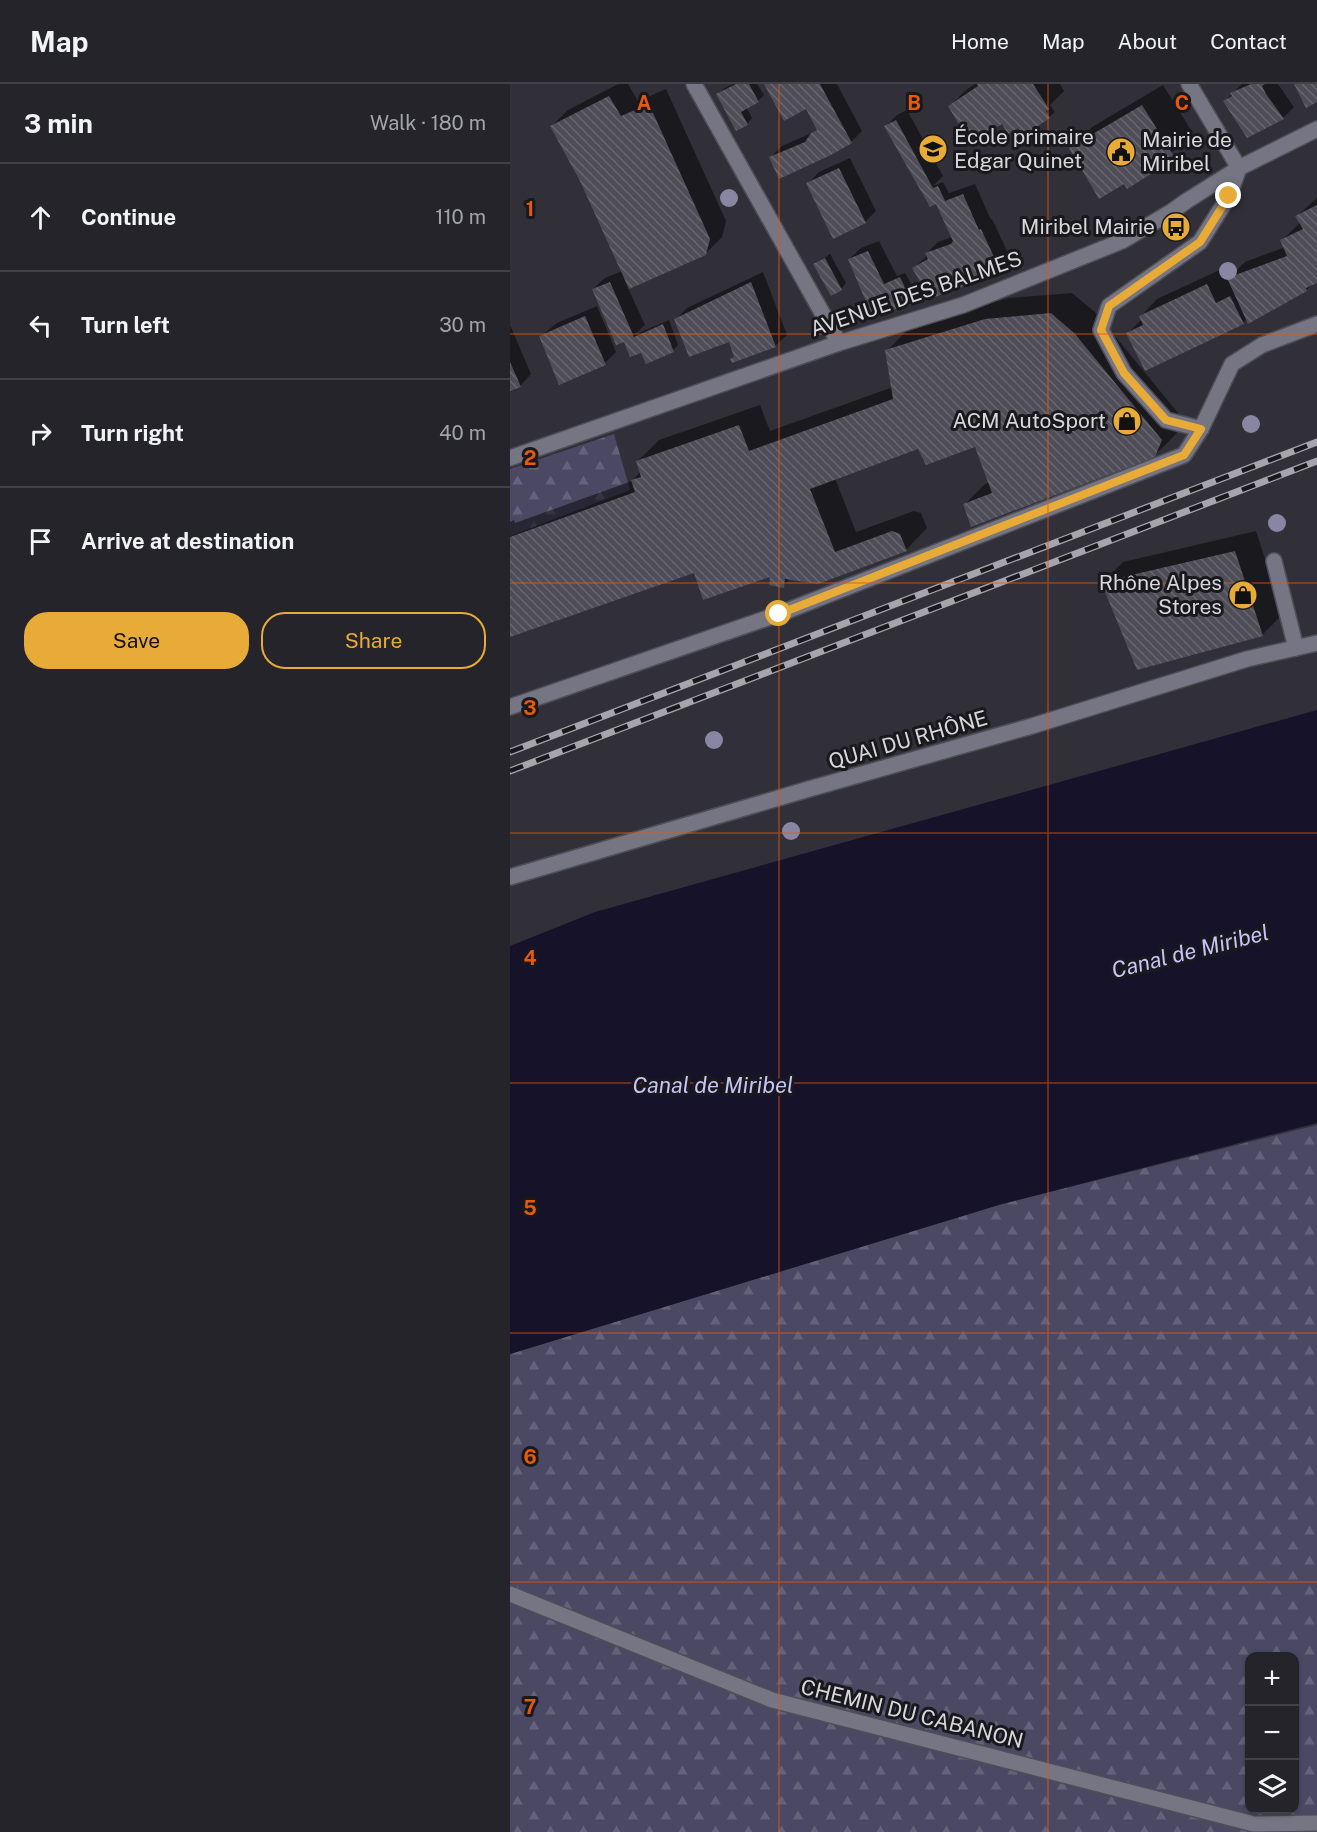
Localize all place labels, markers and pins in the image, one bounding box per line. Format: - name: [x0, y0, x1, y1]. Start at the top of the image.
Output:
- place label: École primaire Edgar Quinet: [954, 124, 1094, 173]
- place label: Mairie de Miribel: [1142, 127, 1232, 176]
- school or university icon: École primaire Edgar Quinet: [917, 133, 949, 165]
- public building icon: Mairie de Miribel: [1105, 136, 1137, 168]
- bus stop icon: Miribel Mairie: [1160, 211, 1192, 243]
- place label: Miribel Mairie: [1021, 214, 1155, 239]
- shop icon: ACM AutoSport: [1111, 405, 1143, 437]
- place label: ACM AutoSport: [952, 408, 1106, 433]
- place label: Rhône Alpes Stores: [1099, 570, 1222, 619]
- shop icon: Rhône Alpes Stores: [1227, 579, 1259, 611]

